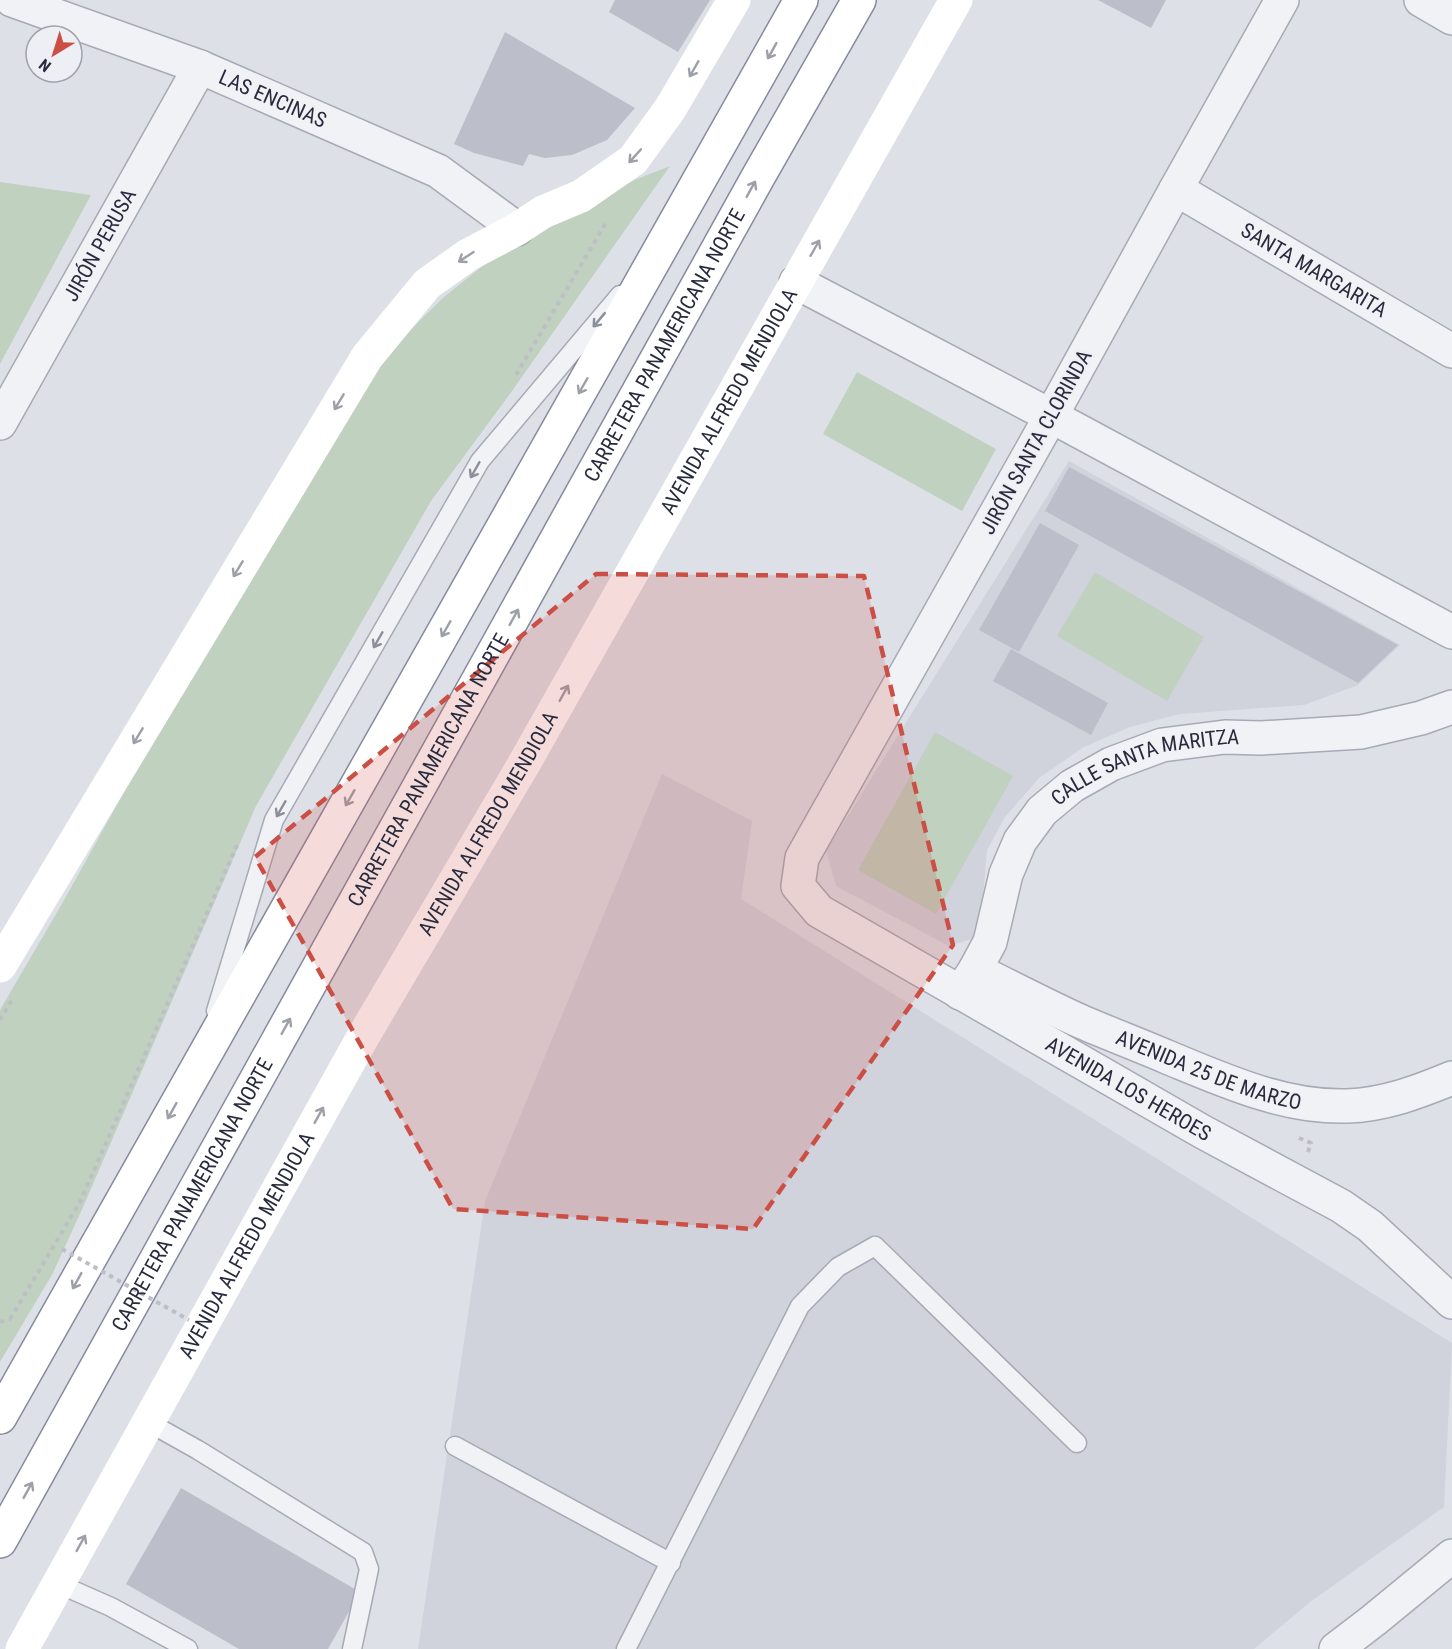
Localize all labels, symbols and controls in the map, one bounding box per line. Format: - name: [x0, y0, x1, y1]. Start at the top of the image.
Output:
- north arrow: [24, 24, 84, 84]
- one-way arrow: [766, 42, 778, 59]
- text: N: [35, 55, 55, 76]
- one-way arrow: [688, 60, 700, 77]
- street label: LAS ENCINAS: [215, 65, 330, 133]
- one-way arrow: [628, 148, 642, 163]
- one-way arrow: [745, 181, 757, 198]
- street label: JIRÓN PERUSA: [59, 185, 141, 306]
- street label: CARRETERA PANAMERICANA NORTE: [579, 205, 750, 486]
- street label: SANTA MARGARITA: [1237, 218, 1391, 322]
- one-way arrow: [809, 240, 821, 257]
- one-way arrow: [458, 251, 475, 263]
- street label: AVENIDA ALFREDO MENDIOLA: [656, 284, 802, 518]
- one-way arrow: [592, 312, 606, 327]
- street label: JIRÓN SANTA CLORINDA: [975, 346, 1097, 538]
- one-way arrow: [577, 377, 589, 394]
- one-way arrow: [333, 394, 346, 411]
- one-way arrow: [468, 462, 480, 479]
- one-way arrow: [232, 560, 244, 577]
- one-way arrow: [509, 608, 520, 626]
- one-way arrow: [439, 620, 451, 637]
- street label: CARRETERA PANAMERICANA NORTE: [343, 629, 514, 911]
- one-way arrow: [372, 631, 384, 648]
- one-way arrow: [559, 684, 570, 702]
- street label: AVENIDA ALFREDO MENDIOLA: [413, 707, 563, 940]
- street label: CALLE SANTA MARITZA: [1046, 725, 1240, 810]
- one-way arrow: [131, 727, 143, 744]
- one-way arrow: [343, 789, 355, 806]
- one-way arrow: [275, 800, 287, 817]
- one-way arrow: [281, 1018, 293, 1035]
- street label: AVENIDA 25 DE MARZO: [1113, 1025, 1304, 1114]
- street label: AVENIDA LOS HEROES: [1041, 1032, 1215, 1146]
- street label: CARRETERA PANAMERICANA NORTE: [107, 1054, 278, 1336]
- one-way arrow: [166, 1102, 177, 1120]
- one-way arrow: [313, 1107, 325, 1124]
- street label: AVENIDA ALFREDO MENDIOLA: [174, 1128, 319, 1363]
- one-way arrow: [70, 1272, 82, 1289]
- one-way arrow: [23, 1482, 35, 1499]
- one-way arrow: [75, 1535, 87, 1552]

